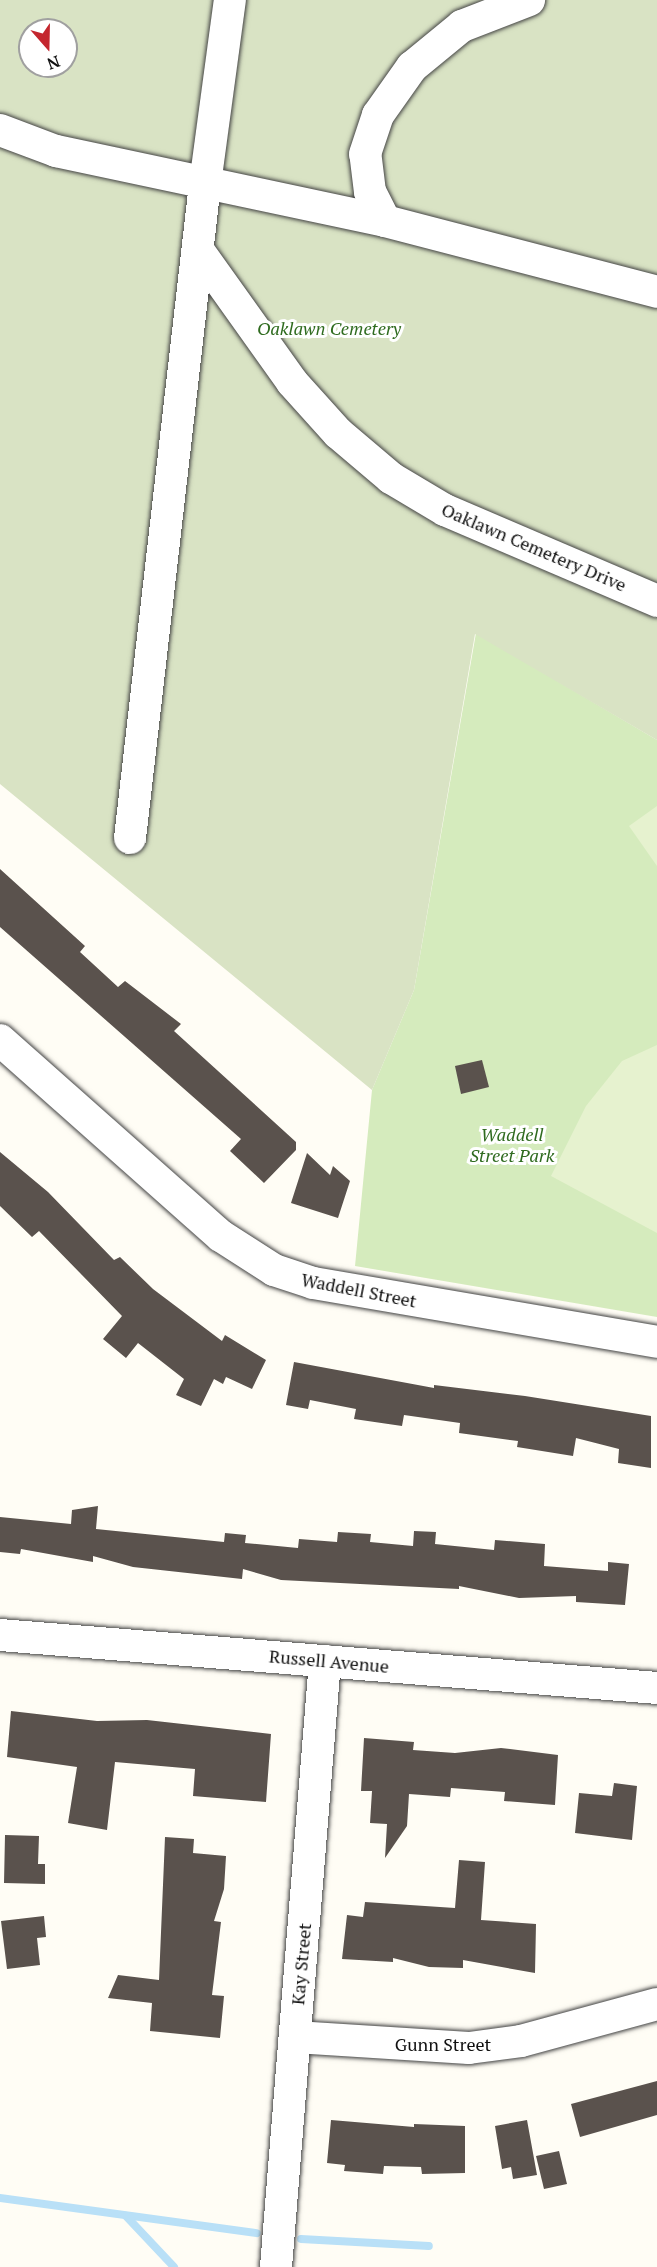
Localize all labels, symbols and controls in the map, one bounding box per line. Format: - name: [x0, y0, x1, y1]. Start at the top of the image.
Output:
- north arrow: [18, 18, 78, 78]
- text: N: [44, 51, 63, 75]
- park label: Oaklawn Cemetery: [257, 317, 401, 339]
- street label: Oaklawn Cemetery Drive: [438, 498, 630, 596]
- park label: Waddell Street Park: [470, 1124, 554, 1166]
- street label: Waddell Street: [300, 1268, 418, 1312]
- street label: Russell Avenue: [268, 1645, 390, 1677]
- street label: Kay Street: [287, 1922, 315, 2006]
- street label: Gunn Street: [395, 2033, 491, 2055]

